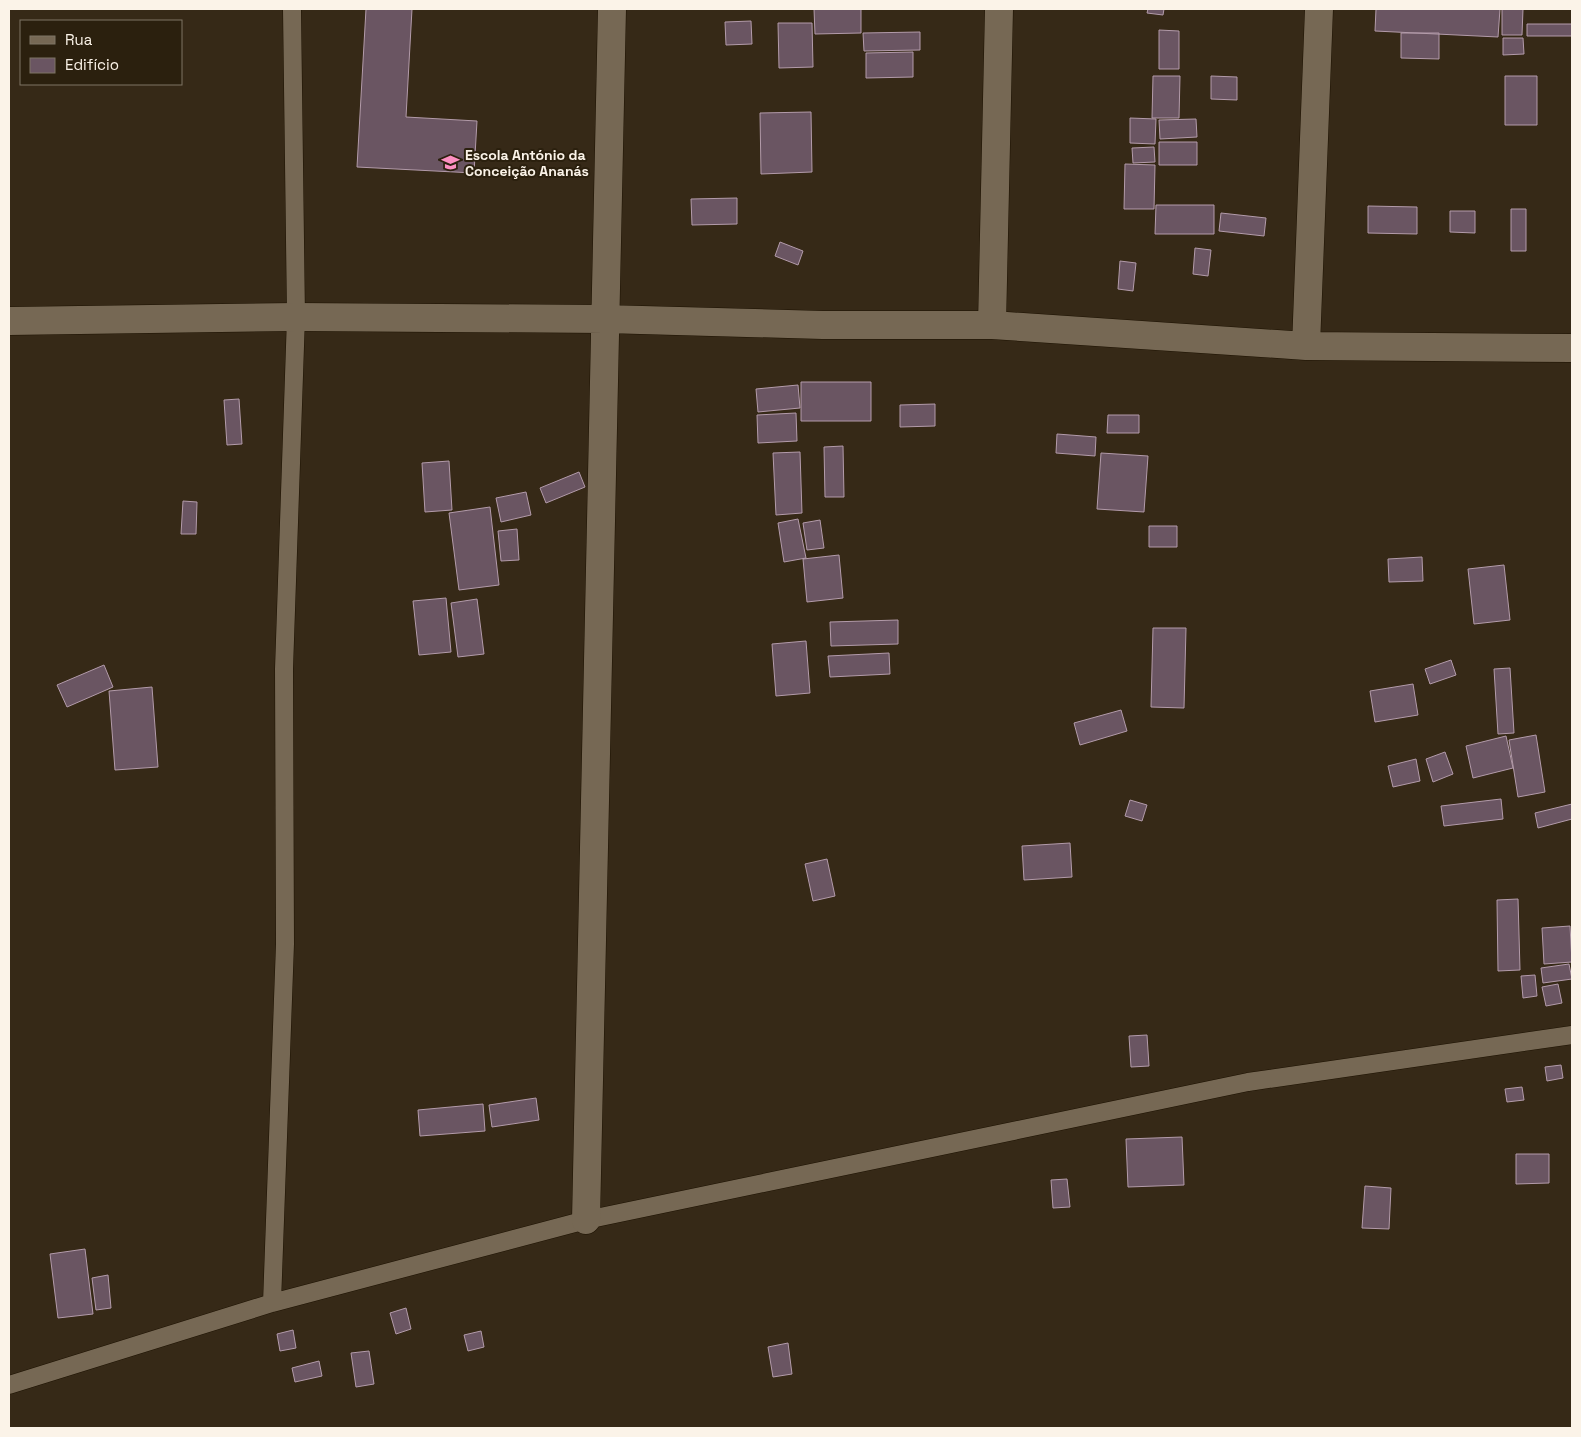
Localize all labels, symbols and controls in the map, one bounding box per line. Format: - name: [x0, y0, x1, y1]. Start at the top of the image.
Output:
- legend: [20, 20, 182, 85]
- text: Rua: [65, 30, 93, 49]
- text: Edifício: [65, 55, 119, 74]
- place label: Escola António da Conceição Ananás: [465, 146, 589, 180]
- school or university icon: Escola António da Conceição Ananás: [441, 153, 461, 173]

